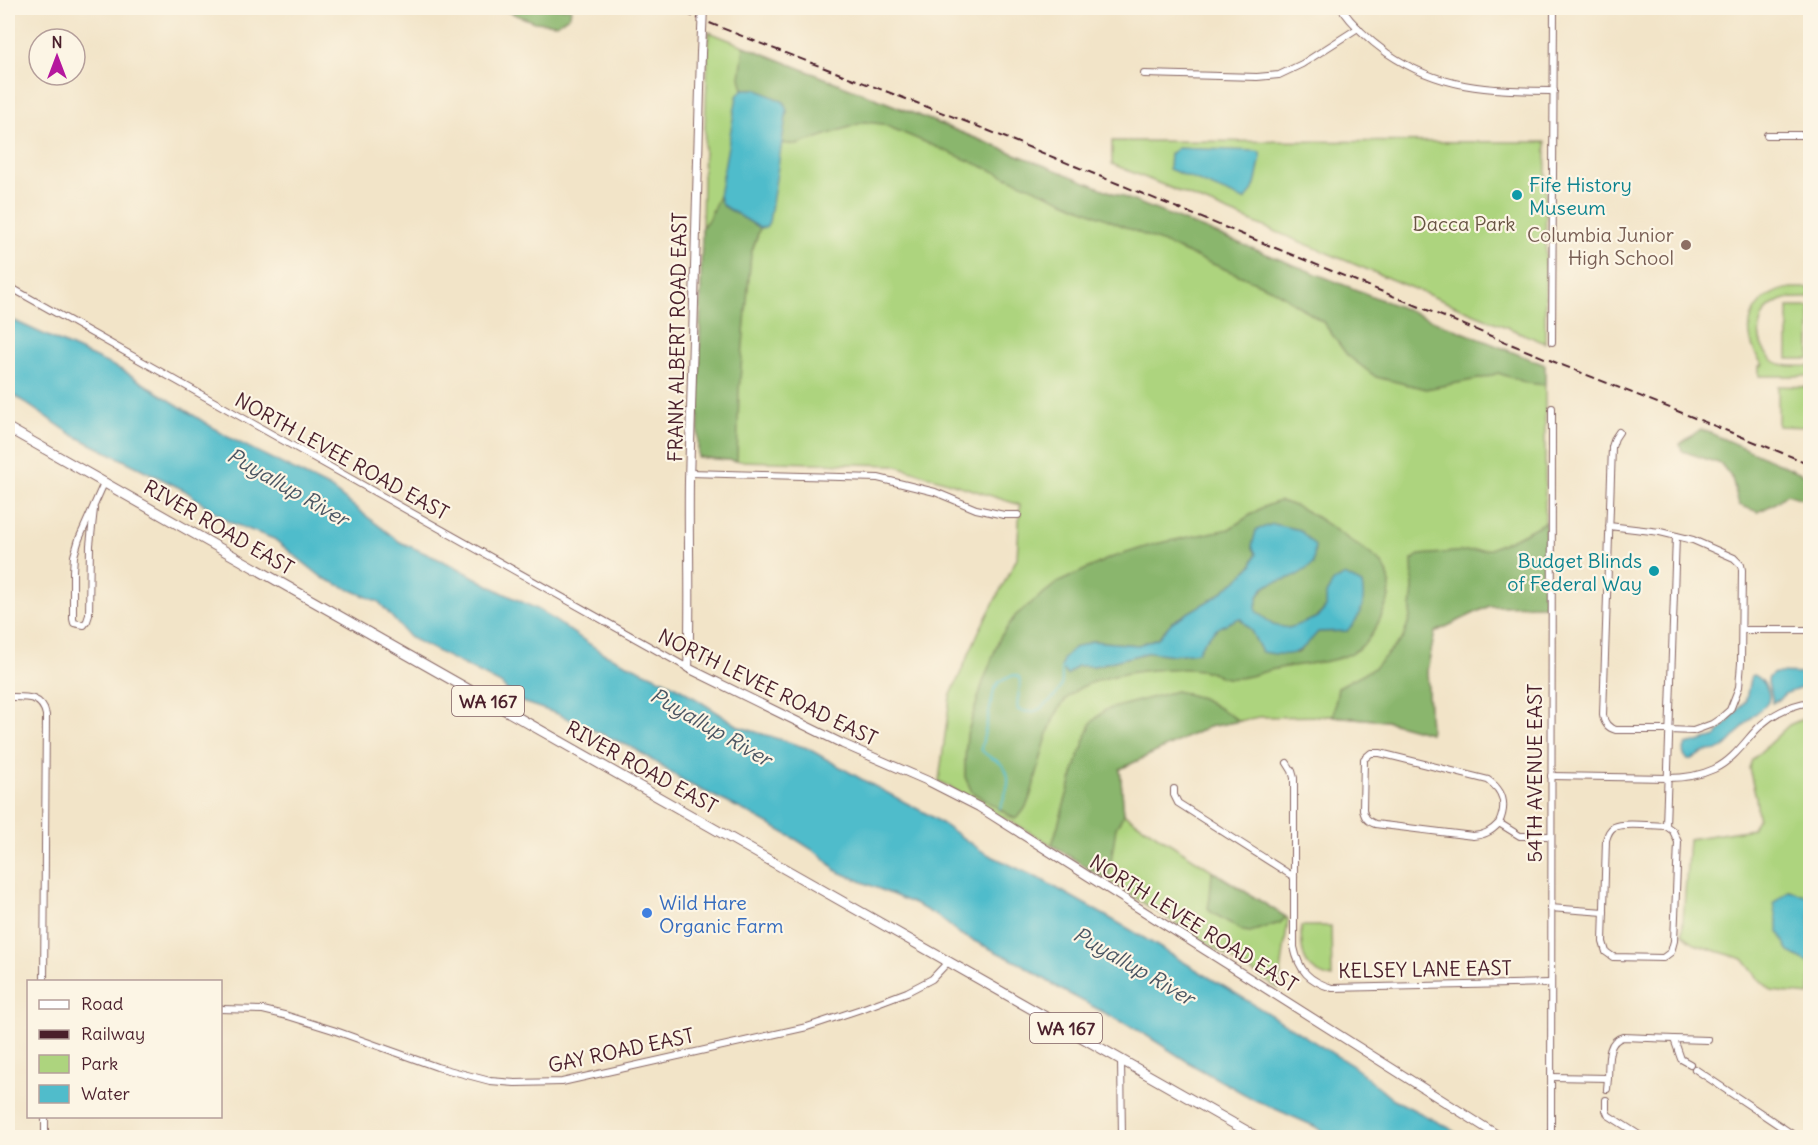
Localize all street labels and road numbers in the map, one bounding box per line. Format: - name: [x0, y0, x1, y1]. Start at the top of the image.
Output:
- street label: FRANK ALBERT ROAD EAST: [662, 212, 692, 462]
- street label: NORTH LEVEE ROAD EAST: [231, 387, 453, 525]
- street label: RIVER ROAD EAST: [139, 474, 299, 580]
- street label: NORTH LEVEE ROAD EAST: [654, 623, 882, 751]
- street label: 54TH AVENUE EAST: [1522, 684, 1547, 862]
- road number: WA 167: [452, 686, 524, 716]
- street label: RIVER ROAD EAST: [562, 715, 722, 819]
- street label: NORTH LEVEE ROAD EAST: [1085, 849, 1303, 997]
- street label: KELSEY LANE EAST: [1338, 955, 1512, 983]
- road number: WA 167: [1030, 1013, 1102, 1043]
- street label: GAY ROAD EAST: [546, 1022, 696, 1078]

